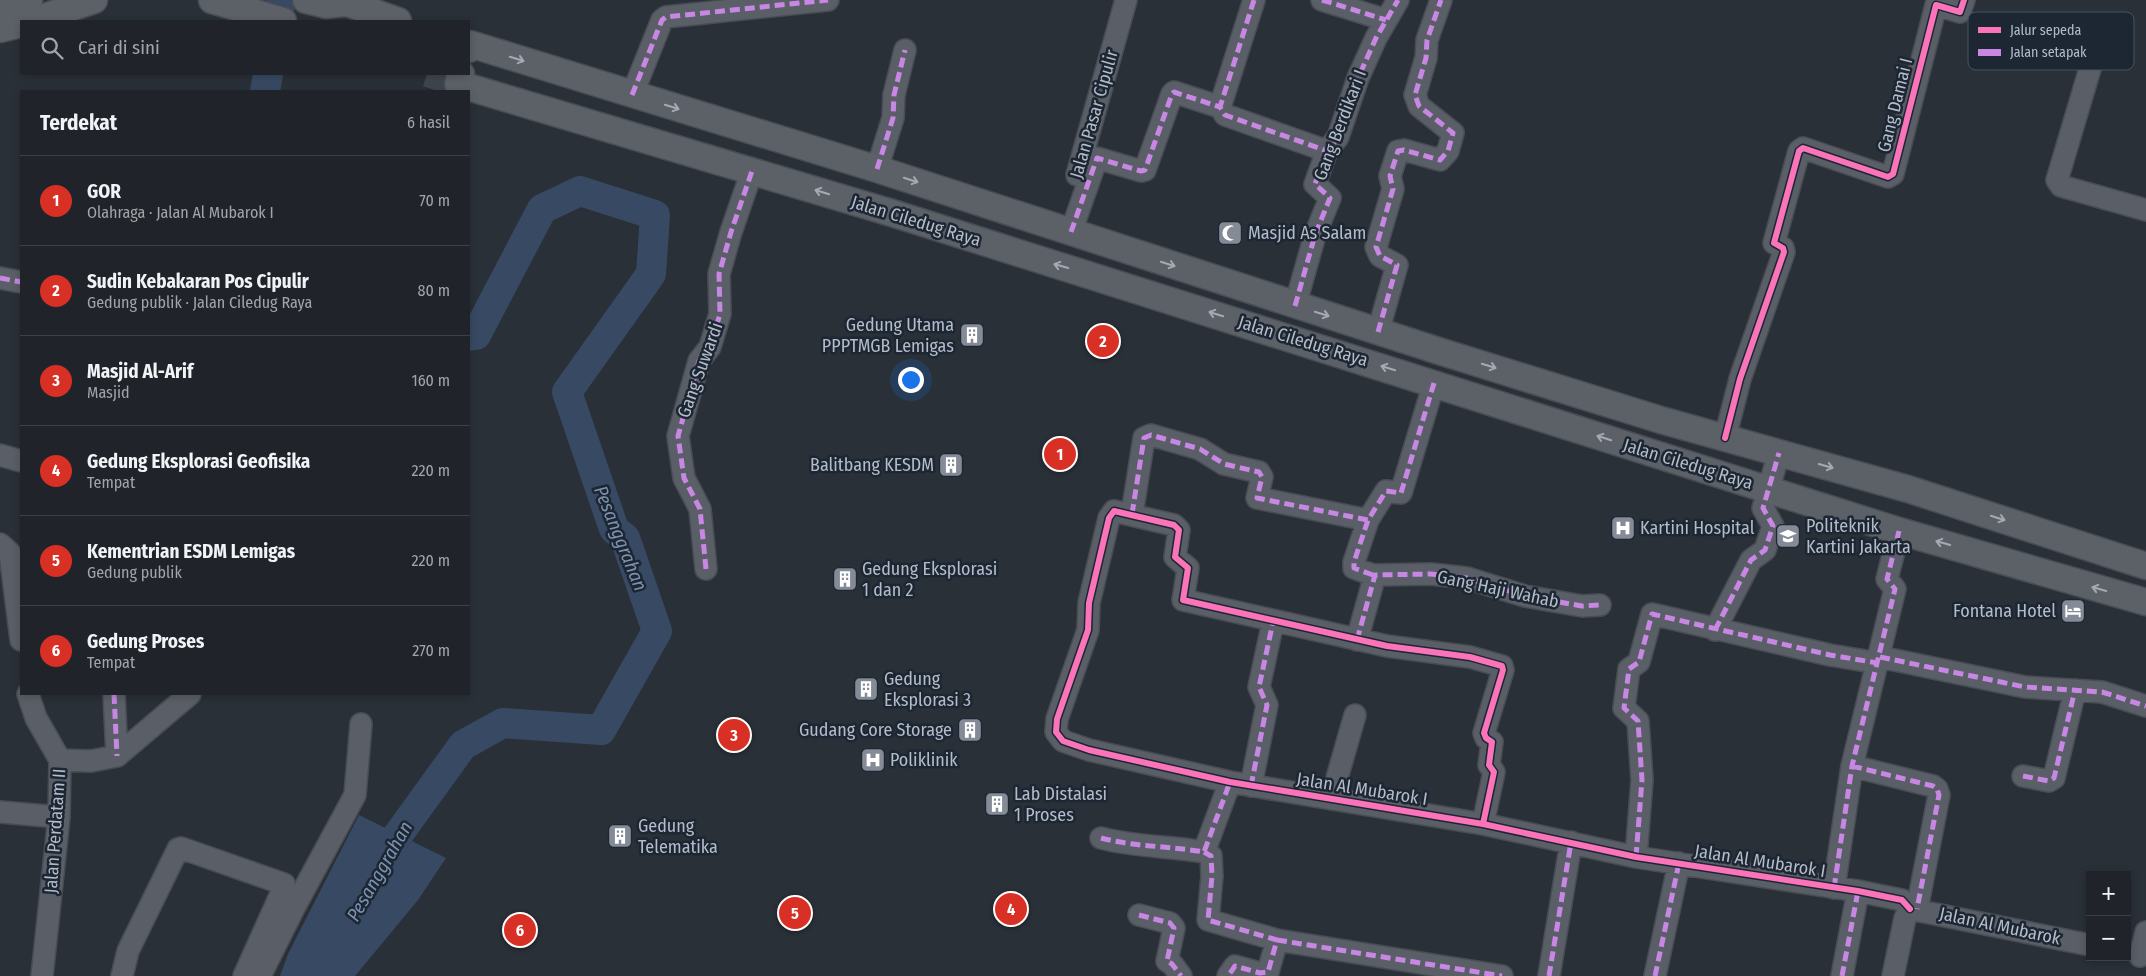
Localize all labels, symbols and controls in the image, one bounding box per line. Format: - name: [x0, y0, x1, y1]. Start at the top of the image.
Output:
- legend: [1968, 12, 2134, 70]
- search box: [20, 20, 470, 75]
- text: Jalur sepeda: [2010, 22, 2081, 39]
- icon: search: [38, 34, 66, 62]
- text: Cari di sini: [78, 36, 160, 59]
- text: Jalan setapak: [2010, 44, 2087, 61]
- street label: Jalan Pasar Cipulir: [1065, 46, 1123, 181]
- one-way arrow: [509, 54, 525, 64]
- street label: Gang Damai I: [1873, 55, 1917, 155]
- street label: Gang Berdikari I: [1309, 67, 1371, 183]
- one-way arrow: [664, 102, 680, 112]
- text: Terdekat: [40, 110, 117, 136]
- text: 6 hasil: [407, 113, 450, 132]
- one-way arrow: [903, 176, 918, 185]
- text: GOR: [87, 180, 121, 203]
- one-way arrow: [814, 187, 830, 197]
- text: 1: [53, 191, 59, 210]
- text: 70 m: [419, 191, 450, 210]
- street label: Jalan Ciledug Raya: [848, 191, 984, 251]
- text: Olahraga · Jalan Al Mubarok I: [87, 203, 274, 222]
- mosque icon: Masjid As Salam: [1217, 220, 1243, 246]
- place label: Masjid As Salam: [1248, 222, 1366, 244]
- one-way arrow: [1160, 259, 1176, 269]
- one-way arrow: [1053, 261, 1069, 271]
- text: Sudin Kebakaran Pos Cipulir: [87, 270, 309, 293]
- text: 2: [52, 281, 60, 300]
- text: 80 m: [418, 281, 450, 300]
- text: Gedung publik · Jalan Ciledug Raya: [87, 293, 312, 312]
- one-way arrow: [1208, 309, 1224, 319]
- one-way arrow: [1314, 310, 1330, 320]
- street label: Jalan Ciledug Raya: [1235, 311, 1371, 371]
- place label: Gedung Utama PPPTMGB Lemigas: [822, 314, 954, 357]
- street label: Gang Suwardi: [673, 319, 727, 421]
- building icon: Gedung Utama PPPTMGB Lemigas: [959, 322, 985, 348]
- pin: 2: [1087, 322, 1119, 360]
- text: Masjid Al-Arif: [87, 360, 193, 383]
- one-way arrow: [1480, 362, 1496, 371]
- one-way arrow: [1380, 363, 1396, 372]
- your location: [898, 367, 924, 393]
- text: 3: [52, 371, 60, 390]
- text: 160 m: [411, 371, 450, 390]
- text: Masjid: [87, 383, 130, 402]
- one-way arrow: [1597, 433, 1613, 442]
- street label: Jalan Ciledug Raya: [1620, 434, 1756, 494]
- pin: 1: [1044, 435, 1076, 473]
- text: Gedung Eksplorasi Geofisika: [87, 450, 310, 473]
- building icon: Balitbang KESDM: [938, 452, 964, 478]
- place label: Balitbang KESDM: [810, 454, 934, 476]
- text: 4: [52, 461, 60, 480]
- text: 220 m: [411, 461, 450, 480]
- one-way arrow: [1817, 462, 1833, 472]
- text: Tempat: [87, 473, 135, 492]
- water label: Pesanggrahan: [589, 482, 652, 594]
- one-way arrow: [1990, 514, 2006, 524]
- hospital icon: Kartini Hospital: [1610, 515, 1636, 541]
- place label: Politeknik Kartini Jakarta: [1806, 515, 1911, 558]
- place label: Kartini Hospital: [1640, 517, 1755, 539]
- school or university icon: Politeknik Kartini Jakarta: [1775, 523, 1801, 549]
- one-way arrow: [1935, 538, 1951, 548]
- text: Kementrian ESDM Lemigas: [87, 540, 295, 563]
- text: 5: [52, 551, 60, 570]
- text: 220 m: [411, 551, 450, 570]
- place label: Gedung Eksplorasi 1 dan 2: [862, 558, 997, 601]
- text: Gedung publik: [87, 563, 182, 582]
- street label: Gang Haji Wahab: [1435, 565, 1561, 613]
- building icon: Gedung Eksplorasi 1 dan 2: [832, 566, 858, 592]
- one-way arrow: [2092, 583, 2108, 593]
- hotel icon: Fontana Hotel: [2060, 598, 2086, 624]
- place label: Fontana Hotel: [1953, 600, 2056, 622]
- text: Gedung Proses: [87, 630, 204, 653]
- text: 6: [52, 641, 60, 660]
- text: 270 m: [412, 641, 450, 660]
- text: Tempat: [87, 653, 135, 672]
- place label: Gedung Eksplorasi 3: [884, 668, 971, 711]
- building icon: Gedung Eksplorasi 3: [853, 676, 879, 702]
- pin: 3: [718, 716, 750, 754]
- building icon: Gudang Core Storage: [957, 717, 983, 743]
- place label: Gudang Core Storage: [799, 719, 952, 741]
- hospital icon: Poliklinik: [860, 747, 886, 773]
- place label: Poliklinik: [890, 749, 958, 771]
- street label: Jalan Perdatam II: [40, 768, 70, 894]
- street label: Jalan Al Mubarok I: [1295, 768, 1429, 810]
- place label: Lab Distalasi 1 Proses: [1014, 783, 1107, 826]
- building icon: Lab Distalasi 1 Proses: [984, 791, 1010, 817]
- place label: Gedung Telematika: [638, 815, 718, 858]
- water label: Pesanggrahan: [342, 817, 417, 925]
- building icon: Gedung Telematika: [607, 823, 633, 849]
- street label: Jalan Al Mubarok I: [1693, 840, 1827, 882]
- map controls: [2086, 871, 2131, 961]
- button: +: [2086, 871, 2131, 916]
- pin: 4: [995, 890, 1027, 928]
- pin: 5: [779, 894, 811, 932]
- street label: Jalan Al Mubarok: [1937, 902, 2063, 950]
- pin: 6: [504, 911, 536, 949]
- button: −: [2086, 916, 2131, 961]

